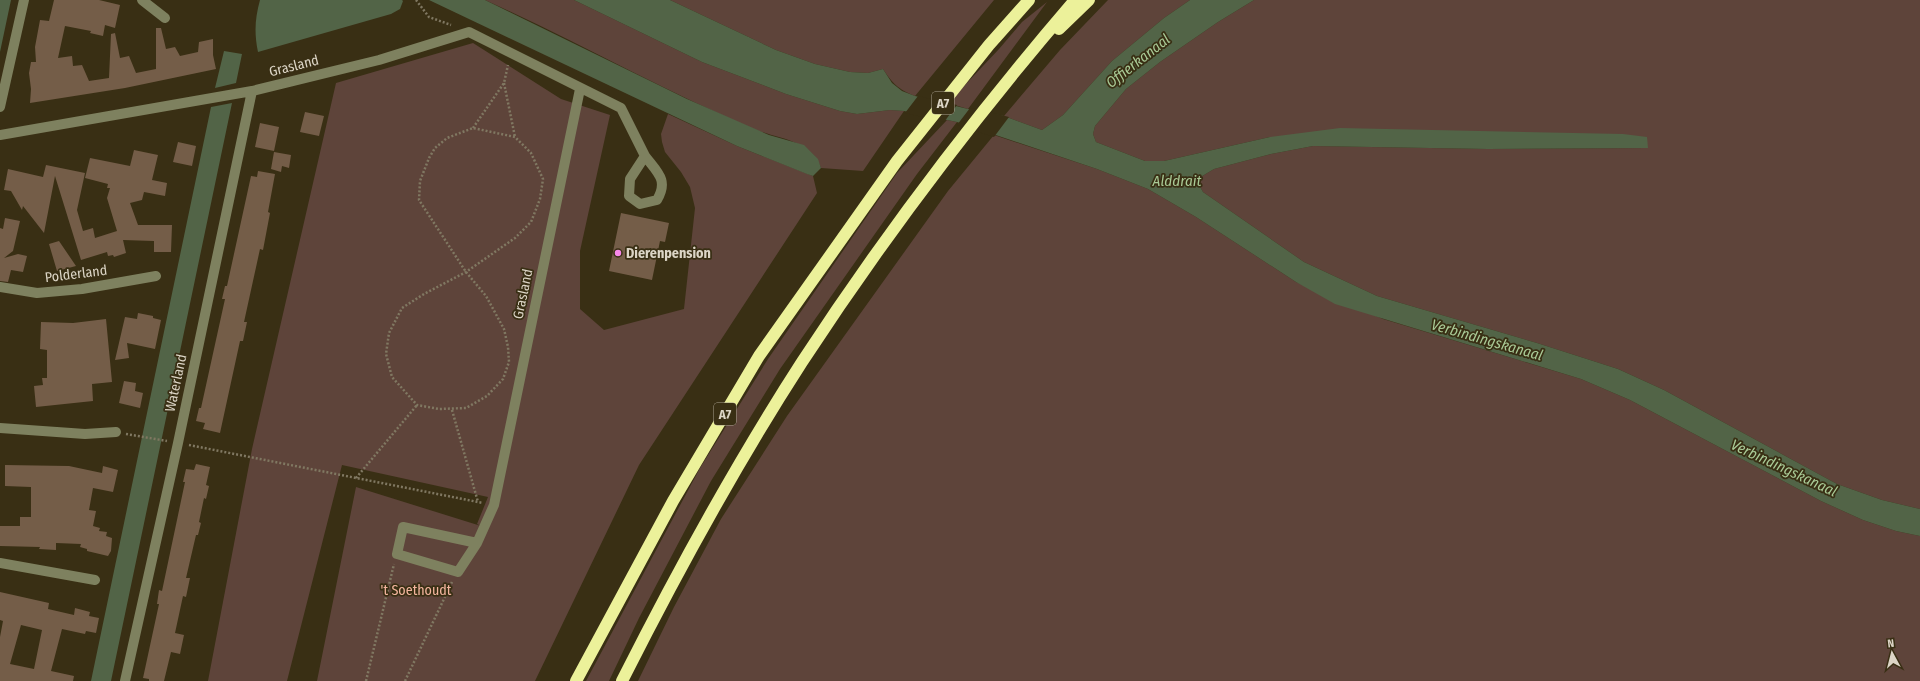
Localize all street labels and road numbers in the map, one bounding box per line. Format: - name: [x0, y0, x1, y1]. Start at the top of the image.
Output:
- street label: Grasland: [267, 52, 321, 80]
- road number: A7: [932, 92, 954, 114]
- street label: Polderland: [44, 262, 108, 286]
- street label: Grasland: [509, 267, 537, 321]
- street label: Waterland: [162, 353, 190, 413]
- road number: A7: [714, 403, 736, 425]

